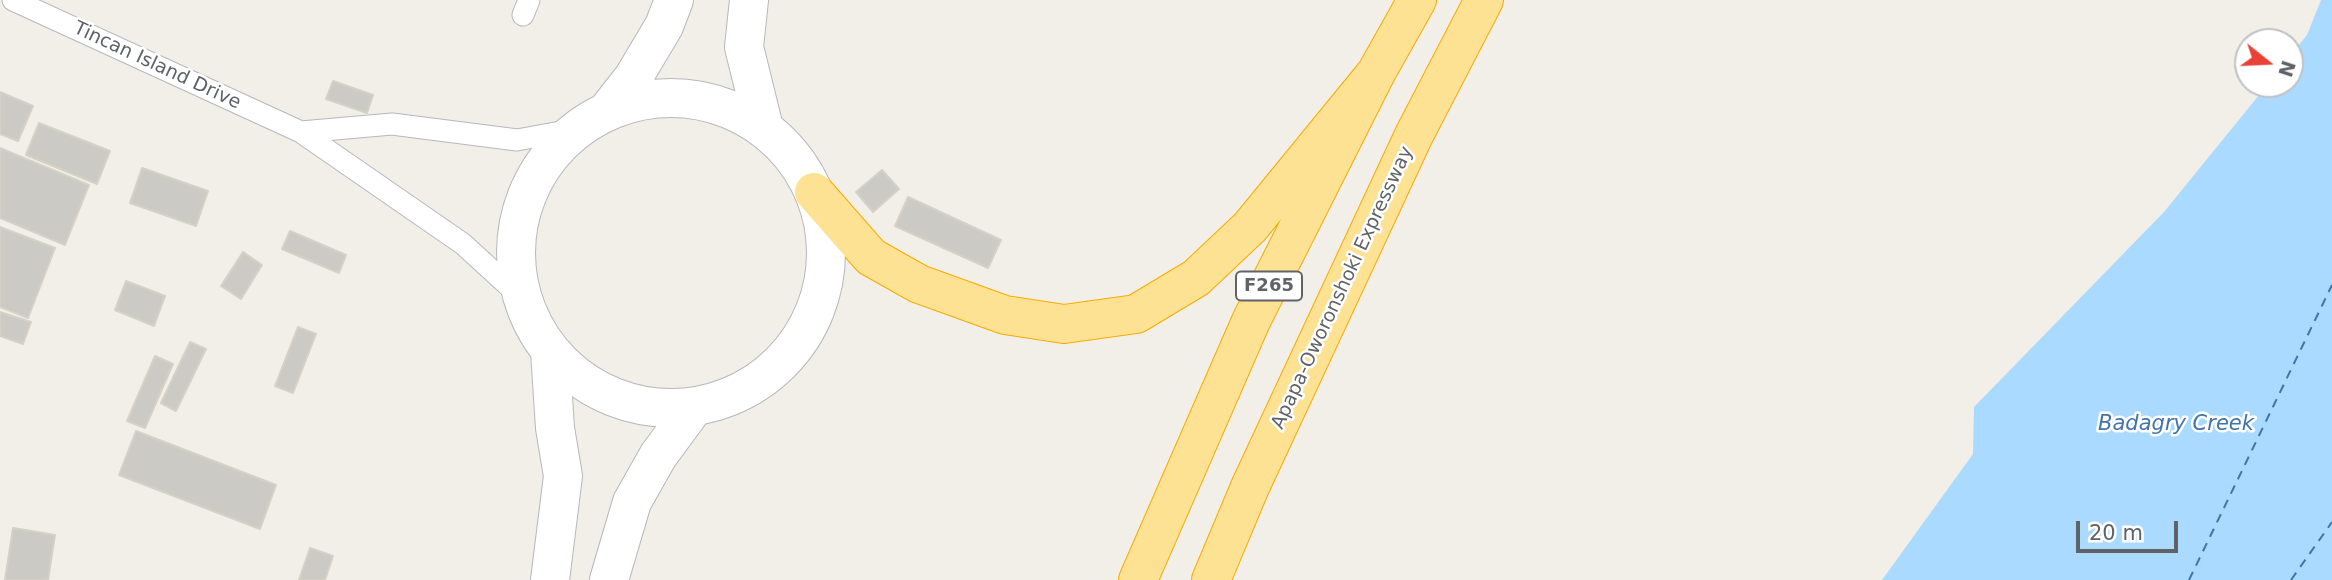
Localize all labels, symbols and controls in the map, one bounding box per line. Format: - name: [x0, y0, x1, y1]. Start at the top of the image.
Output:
- street label: Tincan Island Drive: [70, 17, 244, 115]
- north arrow: [2234, 28, 2304, 98]
- text: N: [2274, 58, 2300, 80]
- street label: Apapa-Oworonshoki Expressway: [1267, 143, 1419, 433]
- road number: F265: [1236, 272, 1302, 300]
- water label: Badagry Creek: [2098, 412, 2254, 438]
- scale bar: [2080, 506, 2182, 550]
- text: 20 m: [2089, 521, 2143, 545]

